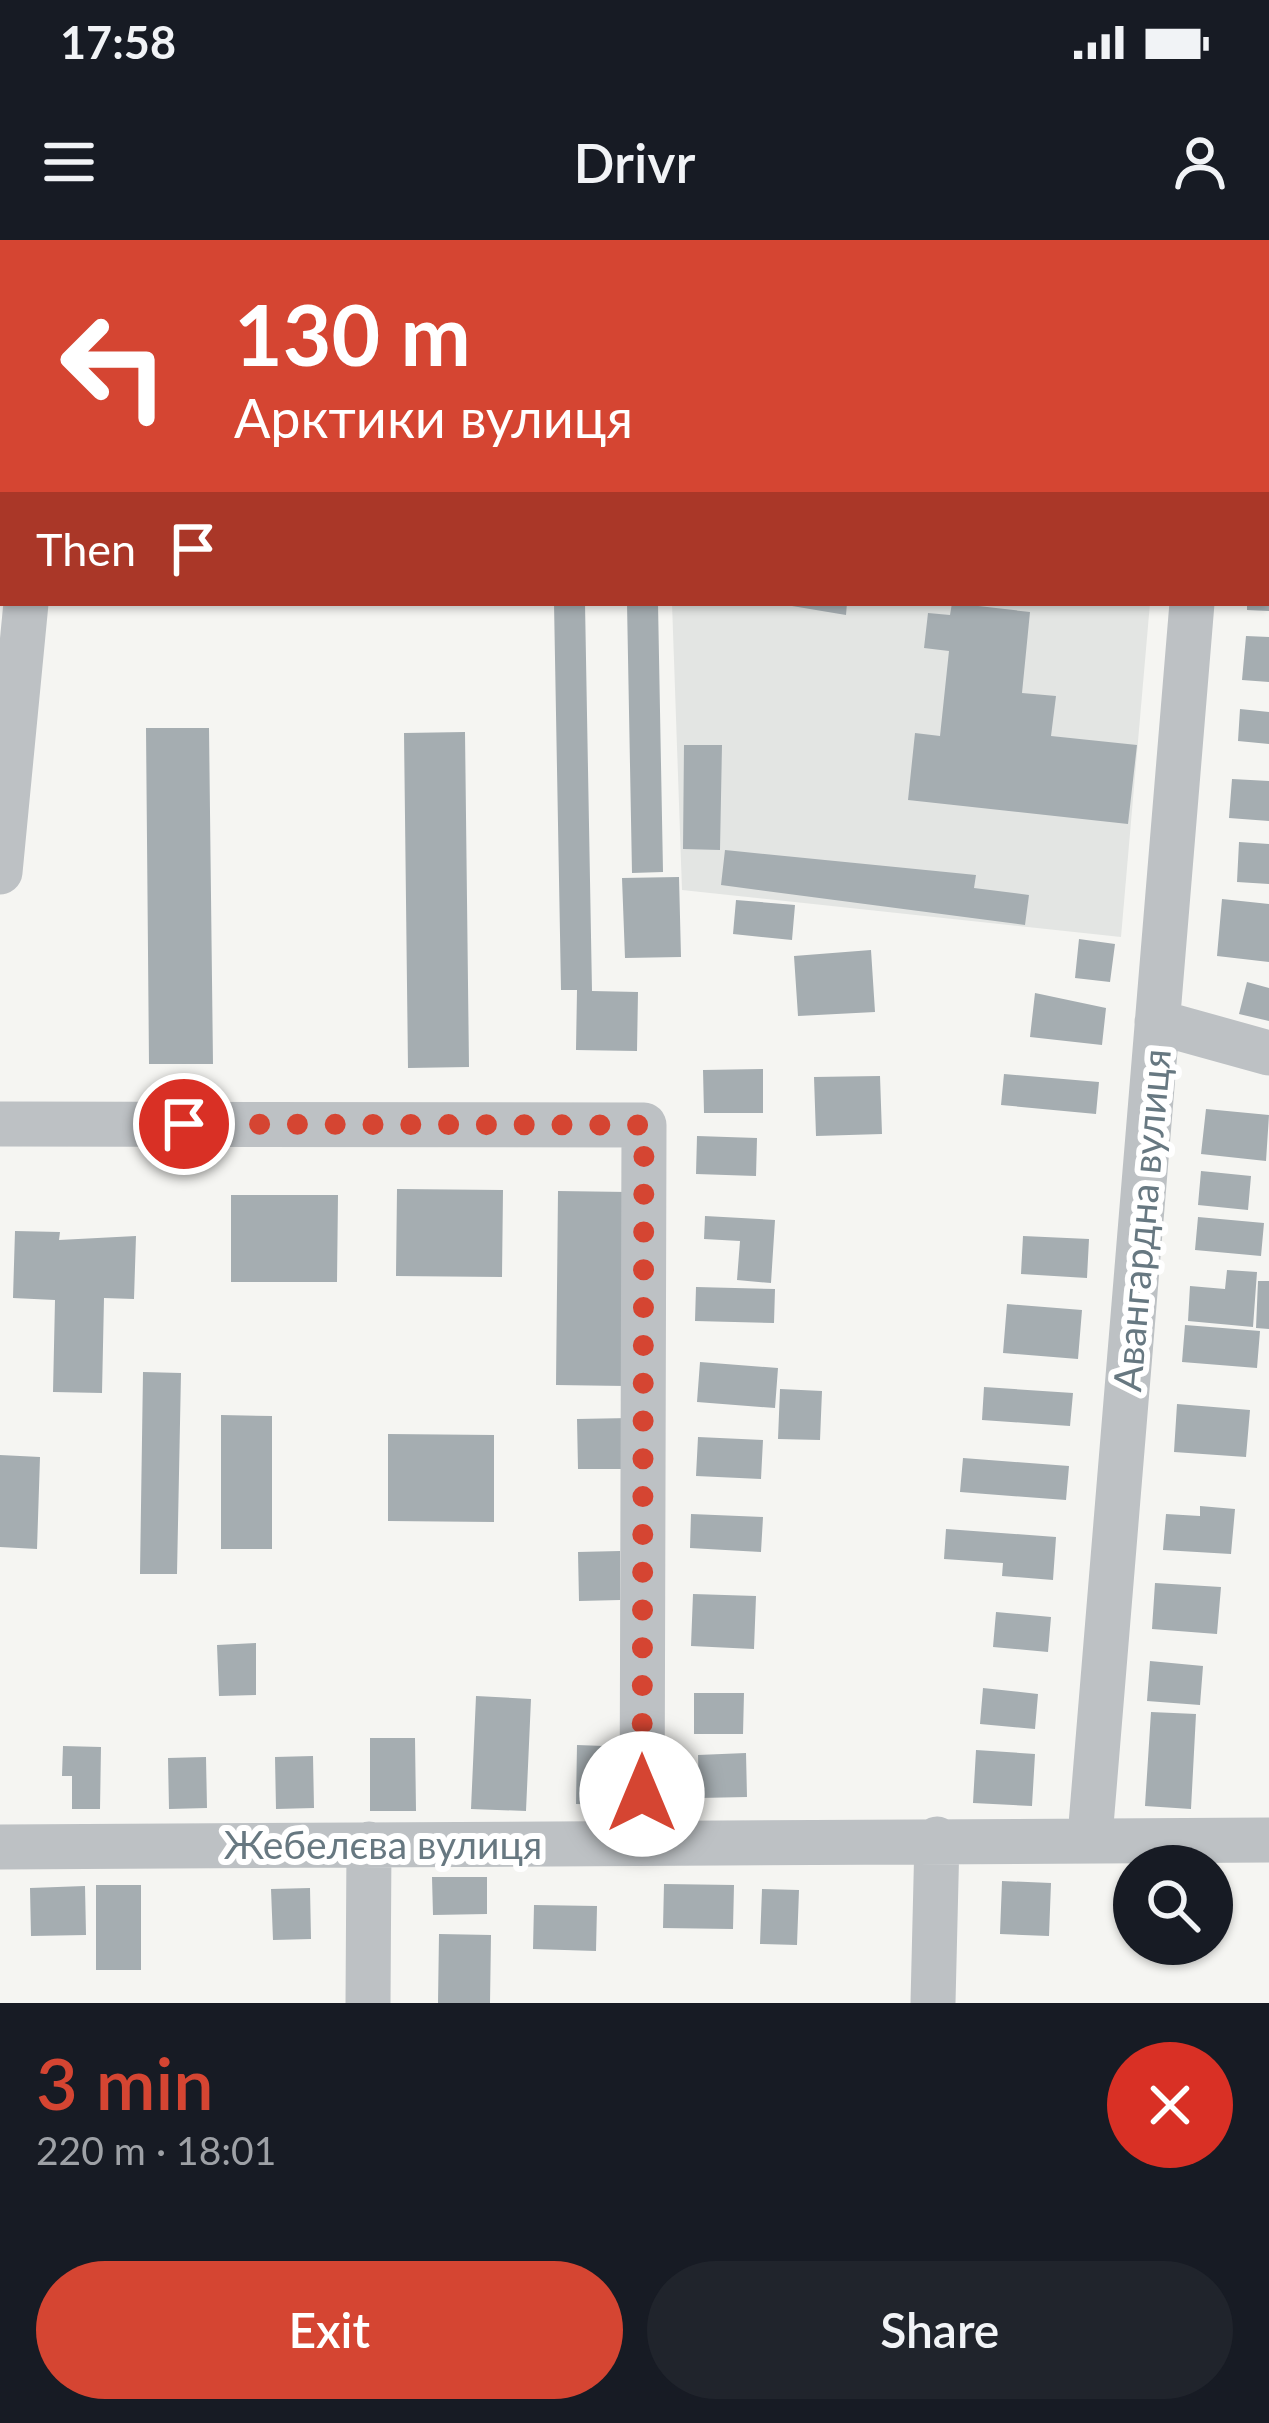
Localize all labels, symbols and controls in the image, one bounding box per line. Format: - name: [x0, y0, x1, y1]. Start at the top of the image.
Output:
- text: 17:58: [60, 15, 176, 69]
- icon: menu: [36, 129, 102, 195]
- icon: person: [1167, 129, 1233, 195]
- text: Drivr: [574, 130, 696, 195]
- text: 130 m: [234, 283, 471, 384]
- icon: left: [36, 288, 192, 444]
- text: Арктики вулиця: [234, 385, 633, 450]
- icon: arrive: [160, 516, 226, 582]
- text: Then: [36, 522, 136, 576]
- street label: Авангардна вулиця: [1103, 1047, 1179, 1393]
- pin: [133, 1073, 235, 1175]
- icon: arrive: [151, 1091, 217, 1157]
- position arrow: [579, 1731, 705, 1857]
- street label: Жебелєва вулиця: [224, 1821, 542, 1867]
- map controls: [1113, 1845, 1233, 1965]
- button: search: [1113, 1845, 1233, 1965]
- text: 3 min: [36, 2039, 214, 2125]
- button: close: [1107, 2042, 1233, 2168]
- text: 220 m · 18:01: [36, 2127, 276, 2173]
- button: Exit: [36, 2261, 623, 2399]
- button: Share: [647, 2261, 1233, 2399]

